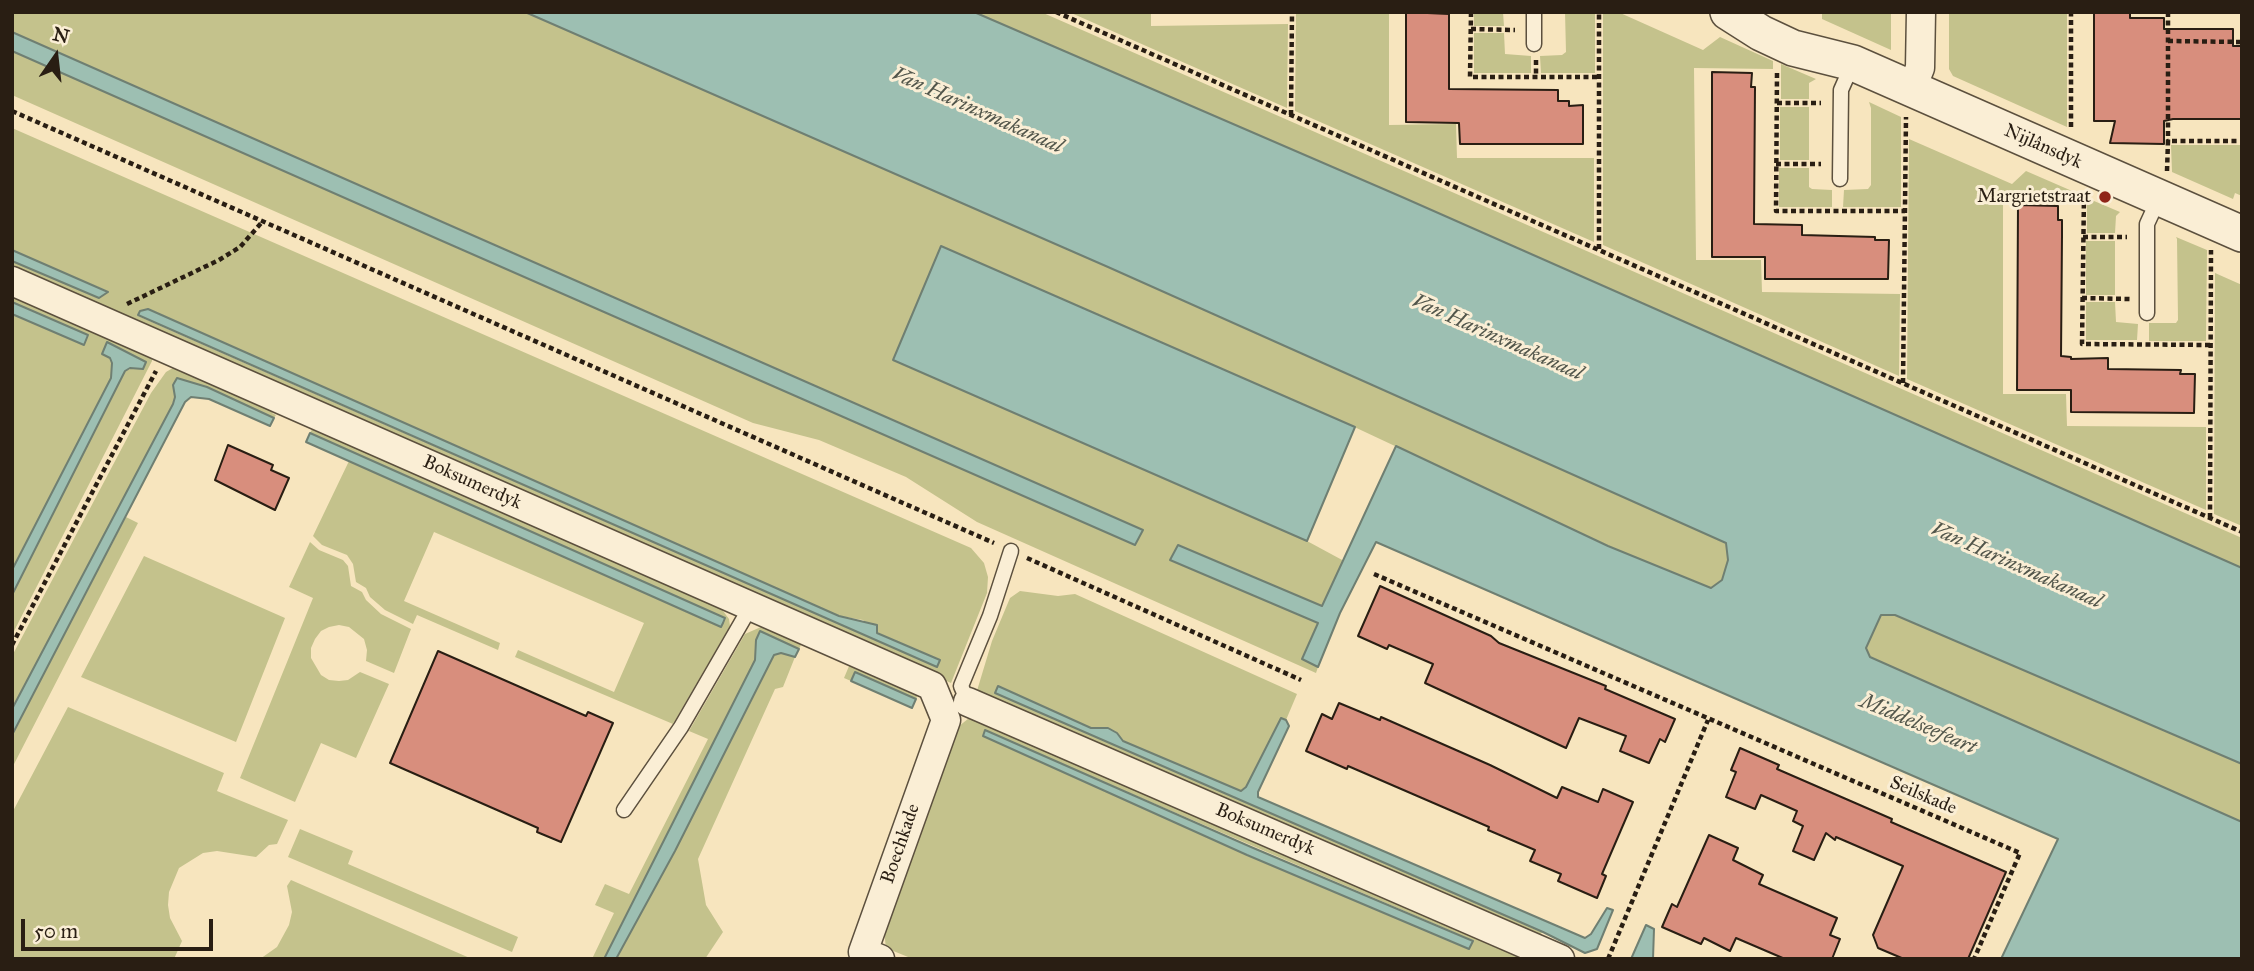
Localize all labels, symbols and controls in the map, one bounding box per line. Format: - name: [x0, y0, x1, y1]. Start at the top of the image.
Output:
- north arrow: [21, 21, 91, 91]
- text: N: [51, 22, 72, 48]
- water label: Van Harinxmakanaal: [888, 62, 1066, 160]
- street label: Nijlânsdyk: [2000, 120, 2086, 174]
- place label: Margrietstraat: [1977, 186, 2091, 208]
- marker: Margrietstraat: [2097, 189, 2113, 205]
- water label: Van Harinxmakanaal: [1408, 289, 1586, 387]
- street label: Boksumerdyk: [419, 451, 525, 515]
- water label: Van Harinxmakanaal: [1927, 517, 2105, 615]
- water label: Middelseefeart: [1856, 689, 1980, 761]
- street label: Seilskade: [1886, 772, 1960, 820]
- street label: Boksumerdyk: [1212, 799, 1318, 861]
- street label: Boechkade: [877, 801, 925, 887]
- scale bar: [24, 904, 217, 948]
- text: 50 m: [34, 918, 78, 944]

